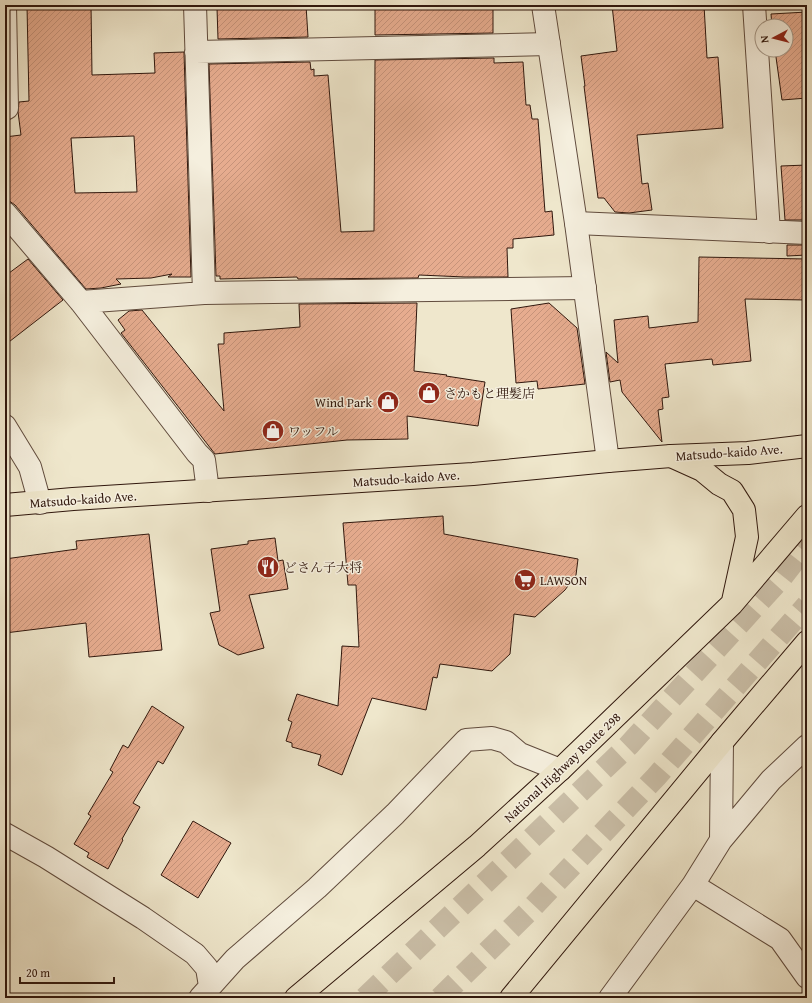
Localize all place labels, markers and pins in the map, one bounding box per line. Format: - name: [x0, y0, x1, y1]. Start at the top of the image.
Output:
- shop icon: さかもと理髪店: [416, 380, 442, 406]
- place label: さかもと理髪店: [444, 384, 535, 403]
- shop icon: Wind Park: [375, 389, 401, 415]
- place label: Wind Park: [315, 393, 372, 412]
- shop icon: ワッフル: [260, 418, 286, 444]
- place label: ワッフル: [288, 422, 339, 441]
- restaurant icon: どさん子大将: [255, 554, 281, 580]
- place label: どさん子大将: [284, 558, 362, 577]
- supermarket icon: LAWSON: [512, 567, 538, 593]
- place label: LAWSON: [540, 571, 588, 590]

